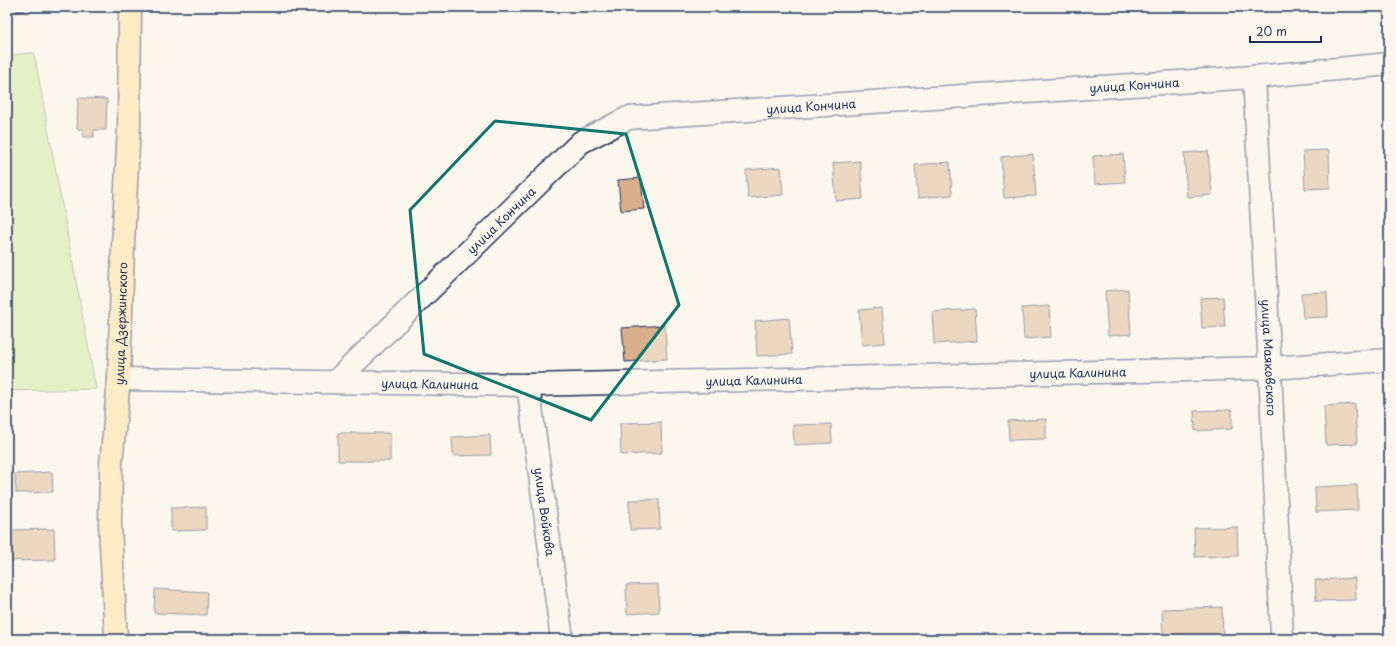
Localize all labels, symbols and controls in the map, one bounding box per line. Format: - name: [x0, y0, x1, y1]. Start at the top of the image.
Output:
- scale bar: [1250, 18, 1321, 44]
- text: 20 m: [1256, 22, 1287, 40]
- street label: улица Кончина: [1089, 73, 1180, 97]
- street label: улица Кончина: [766, 94, 857, 118]
- street label: улица Кончина: [463, 182, 540, 258]
- street label: улица Дзержинского: [109, 262, 131, 386]
- street label: улица Маяковского: [1257, 299, 1281, 417]
- street label: улица Калинина: [1029, 362, 1127, 383]
- street label: улица Калинина: [705, 370, 803, 390]
- street label: улица Калинина: [381, 374, 479, 393]
- street label: улица Войкова: [530, 466, 560, 558]

